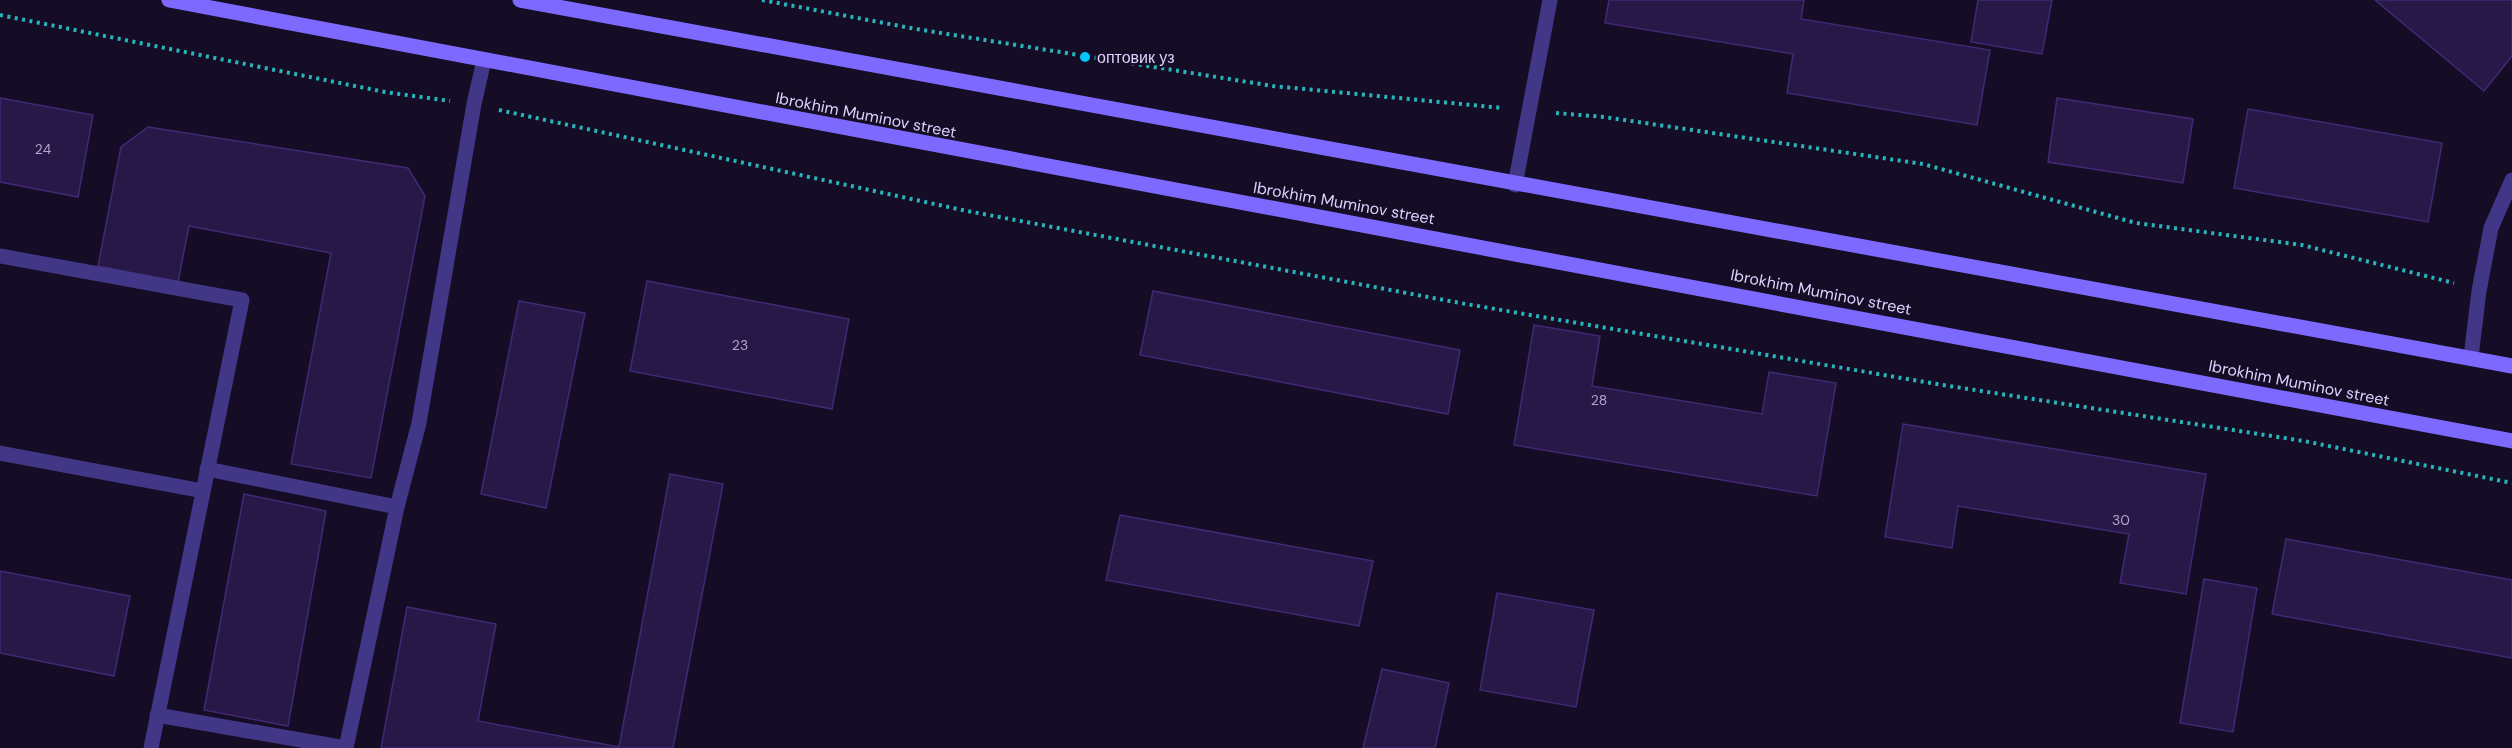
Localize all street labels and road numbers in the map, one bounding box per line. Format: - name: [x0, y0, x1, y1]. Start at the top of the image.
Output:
- street label: Ibrokhim Muminov street: [774, 87, 958, 143]
- street label: Ibrokhim Muminov street: [1252, 177, 1436, 229]
- street label: Ibrokhim Muminov street: [1729, 264, 1913, 320]
- street label: Ibrokhim Muminov street: [2207, 355, 2391, 411]

